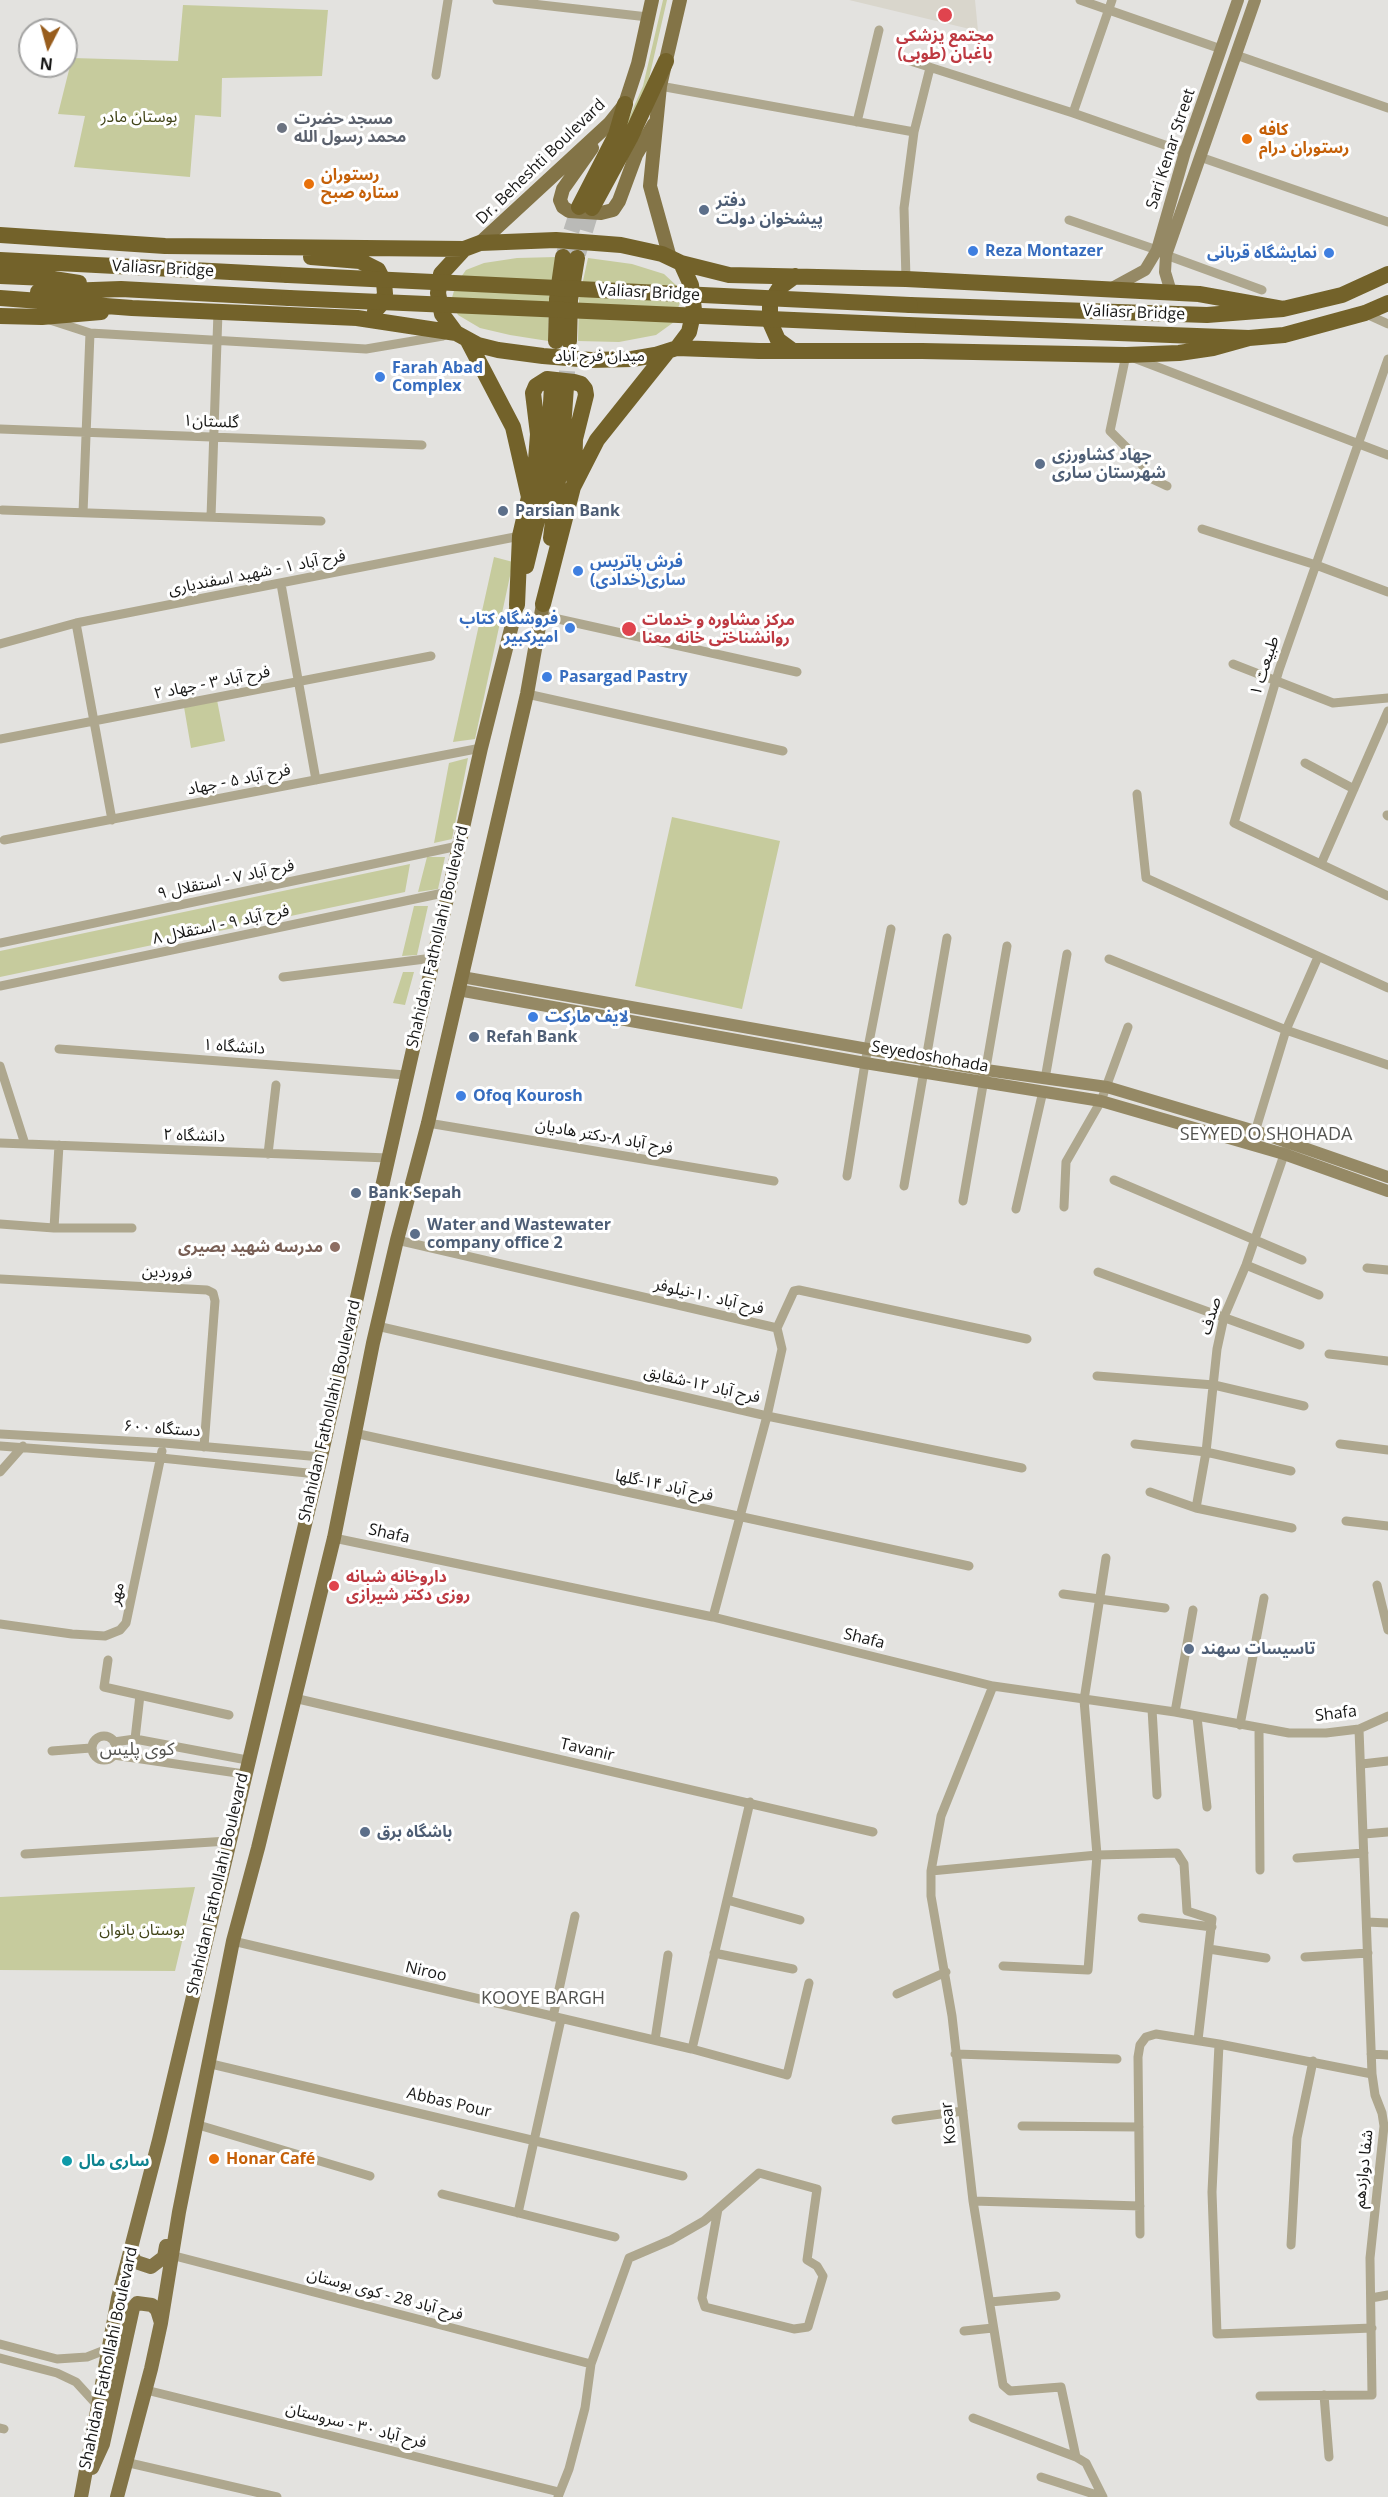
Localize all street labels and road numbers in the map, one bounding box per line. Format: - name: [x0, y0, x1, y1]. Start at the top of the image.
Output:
- street label: Sari Kenar Street: [1143, 86, 1199, 212]
- street label: Dr. Beheshti Boulevard: [472, 95, 610, 229]
- street label: Valiasr Bridge: [112, 257, 214, 281]
- street label: Valiasr Bridge: [598, 281, 700, 305]
- street label: Valiasr Bridge: [1083, 302, 1185, 324]
- street label: میدان فرح آباد: [555, 346, 645, 366]
- street label: گلستان۱: [183, 411, 239, 433]
- street label: فرح آباد ۱ - شهید اسفندیاری: [167, 546, 347, 600]
- street label: طبیعت ۱: [1246, 634, 1284, 698]
- street label: فرح آباد ۳ - جهاد ۲: [152, 662, 272, 704]
- street label: فرح آباد ۵ - جهاد: [186, 761, 292, 799]
- street label: Shahidan Fathollahi Boulevard: [403, 824, 473, 1050]
- street label: فرح آباد ۷ - استقلال ۹: [156, 856, 296, 904]
- street label: فرح آباد ۹ - استقلال ۸: [151, 901, 291, 949]
- street label: دانشگاه ۱: [202, 1035, 266, 1059]
- street label: Seyedoshohada: [870, 1037, 990, 1077]
- street label: فرح آباد ۸-دکتر هادیان: [534, 1115, 674, 1159]
- street label: دانشگاه ۲: [163, 1125, 225, 1147]
- street label: فروردین: [141, 1262, 193, 1284]
- street label: فرح آباد ۱۰-نیلوفر: [652, 1275, 766, 1319]
- street label: صدف: [1196, 1295, 1226, 1337]
- street label: Shahidan Fathollahi Boulevard: [295, 1298, 365, 1524]
- street label: فرح آباد ۱۲-شقایق: [642, 1362, 762, 1408]
- street label: ۶۰۰ دستگاه: [123, 1417, 201, 1441]
- street label: فرح آباد ۱۴-گلها: [613, 1466, 715, 1506]
- street label: Shafa: [367, 1520, 411, 1548]
- street label: مهر: [105, 1581, 129, 1607]
- street label: Shafa: [841, 1625, 887, 1653]
- street label: Shafa: [1314, 1702, 1358, 1726]
- street label: Tavanir: [558, 1734, 616, 1766]
- street label: Shahidan Fathollahi Boulevard: [183, 1771, 253, 1997]
- street label: Niroo: [403, 1958, 449, 1986]
- street label: Abbas Pour: [405, 2084, 493, 2122]
- street label: Kosar: [937, 2101, 961, 2145]
- street label: شفا دوازدهم: [1350, 2129, 1378, 2209]
- street label: Shahidan Fathollahi Boulevard: [76, 2245, 142, 2471]
- street label: فرح آباد 28 - کوی بوستان: [305, 2265, 465, 2325]
- street label: فرح آباد ۳۰ - سروستان: [284, 2399, 428, 2453]

